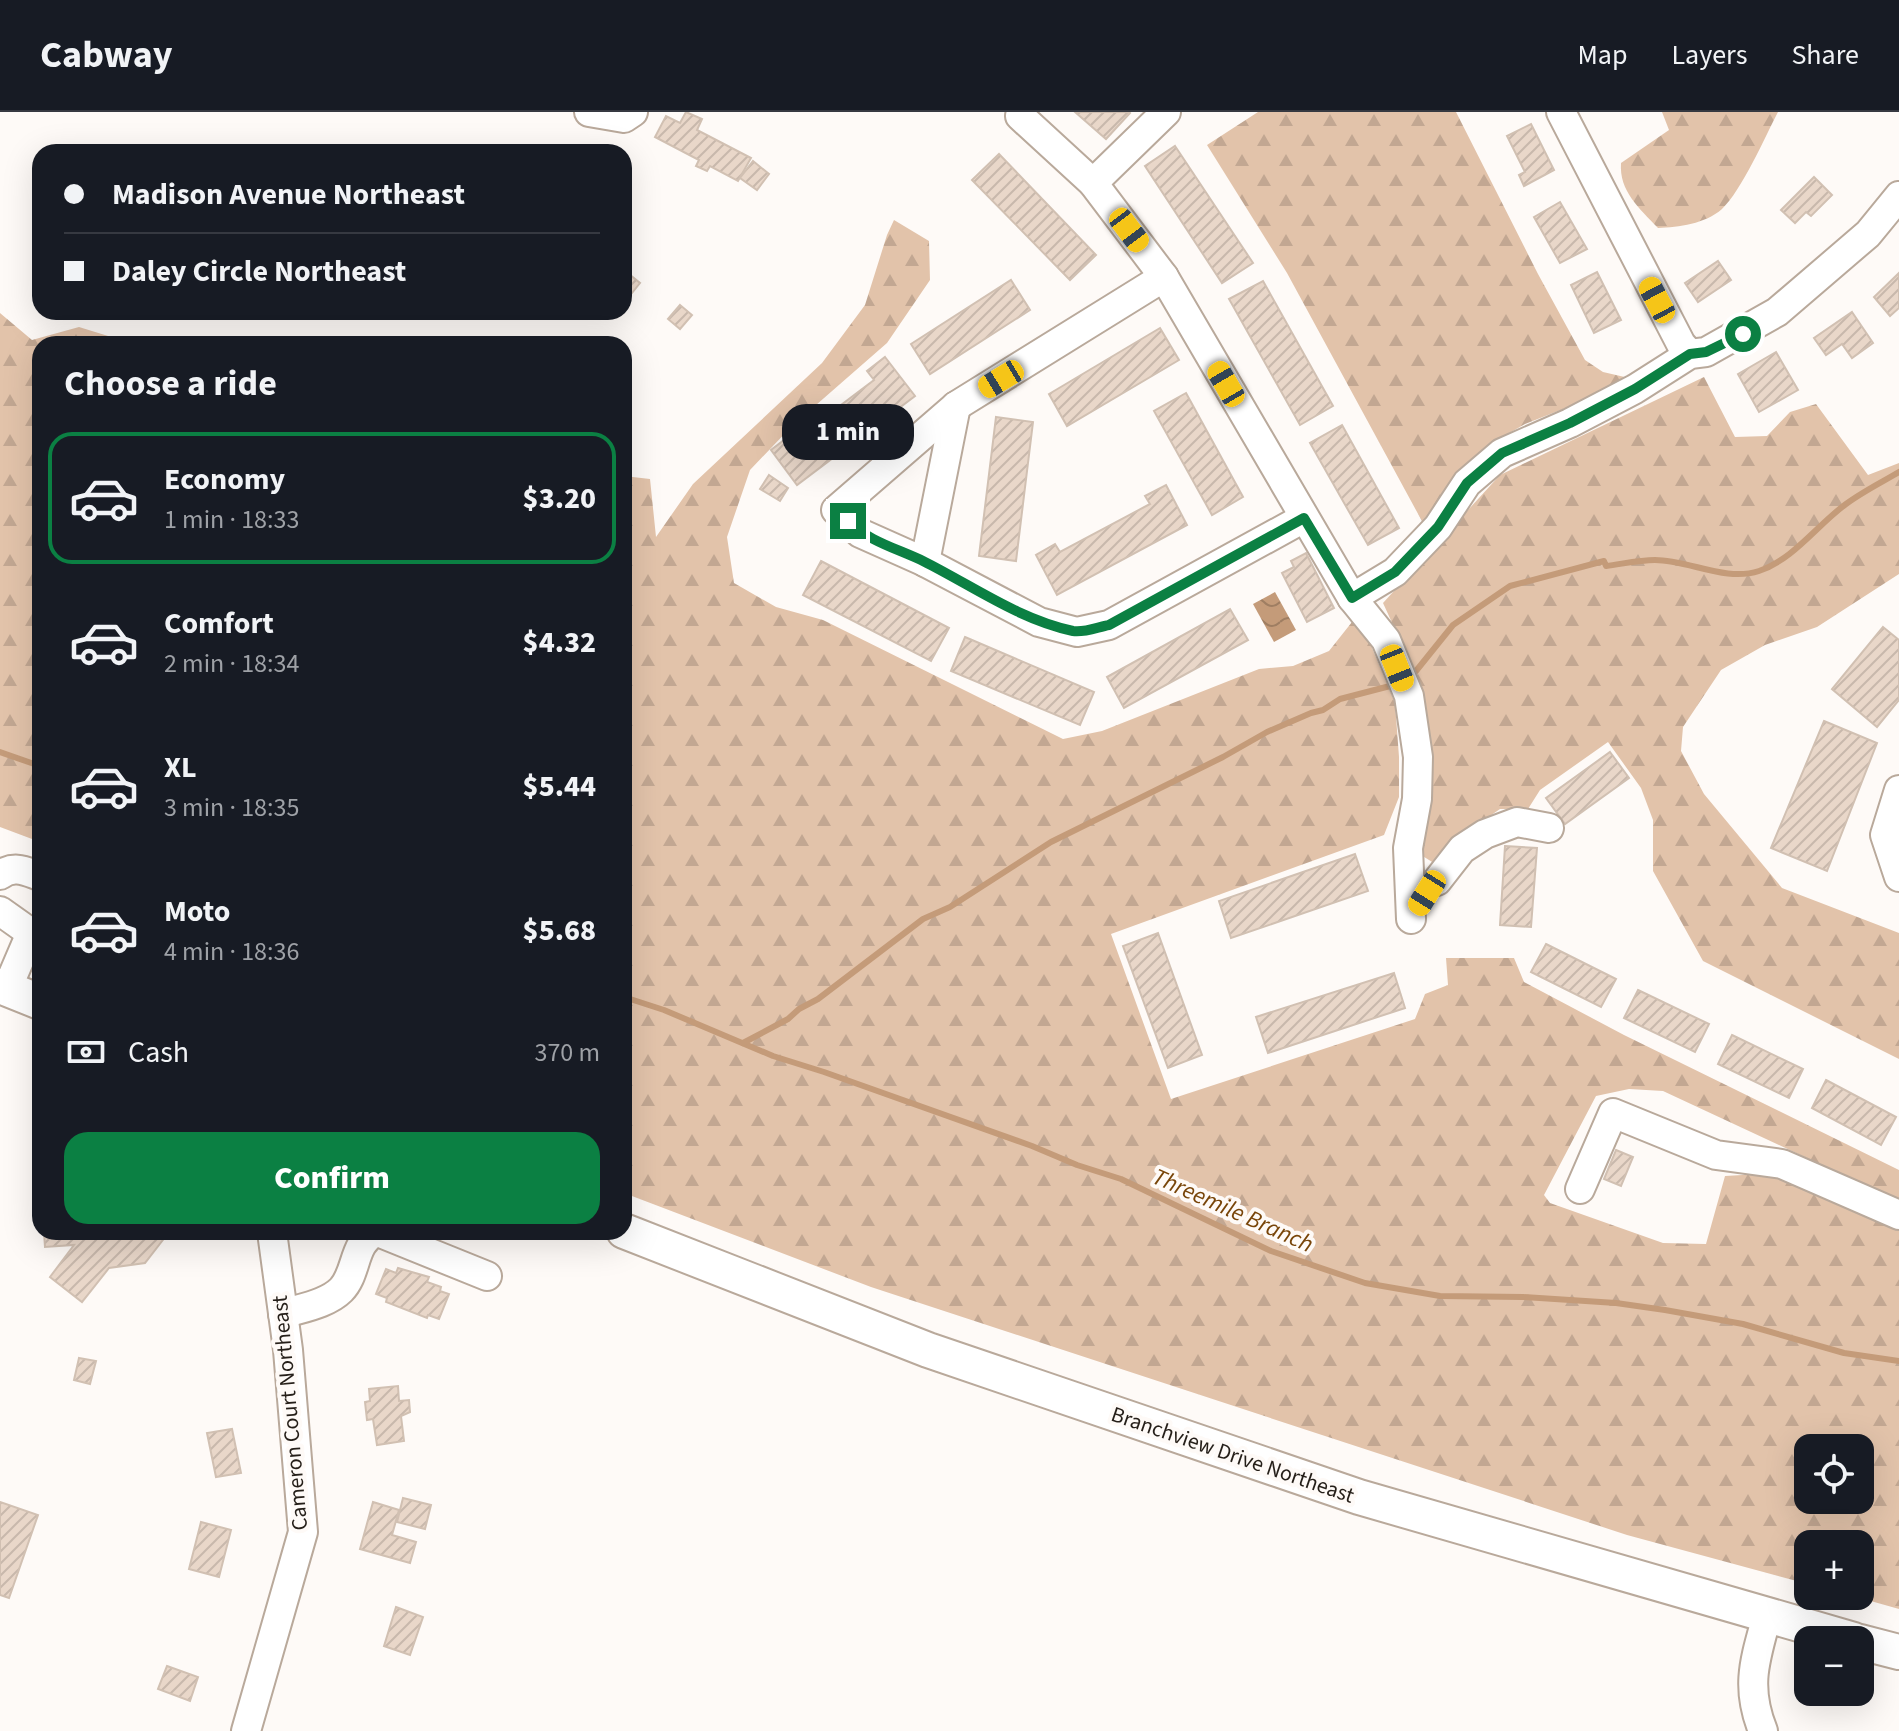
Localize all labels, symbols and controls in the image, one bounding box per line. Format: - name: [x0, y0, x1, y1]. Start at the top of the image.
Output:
- text: Cabway: [40, 28, 173, 82]
- text: Map: [1577, 35, 1627, 75]
- text: Layers: [1671, 35, 1747, 75]
- text: Share: [1791, 35, 1859, 75]
- text: Madison Avenue Northeast: [112, 173, 465, 216]
- car: [1105, 204, 1153, 256]
- text: Daley Circle Northeast: [112, 250, 406, 293]
- car: [1635, 273, 1679, 327]
- route start: [1725, 316, 1761, 352]
- car: [974, 356, 1028, 402]
- car: [1204, 357, 1248, 411]
- text: Choose a ride: [64, 358, 277, 409]
- callout: 1 min: [782, 405, 914, 461]
- text: 1 min: [816, 413, 880, 450]
- text: Economy: [164, 458, 285, 501]
- icon: car: [68, 462, 140, 534]
- text: $3.20: [523, 477, 596, 520]
- text: 1 min · 18:33: [164, 501, 299, 538]
- route end: [830, 503, 866, 539]
- text: Comfort: [164, 602, 274, 645]
- icon: car: [68, 606, 140, 678]
- text: $4.32: [523, 621, 596, 664]
- car: [1377, 641, 1417, 695]
- text: 2 min · 18:34: [164, 645, 299, 682]
- text: XL: [164, 746, 197, 789]
- icon: car: [68, 750, 140, 822]
- text: $5.44: [523, 765, 596, 808]
- text: 3 min · 18:35: [164, 789, 299, 826]
- car: [1404, 866, 1450, 920]
- text: Moto: [164, 890, 230, 933]
- icon: car: [68, 894, 140, 966]
- text: $5.68: [523, 909, 596, 952]
- text: 4 min · 18:36: [164, 933, 299, 970]
- icon: cash: [64, 1030, 108, 1074]
- text: Cash: [128, 1031, 189, 1074]
- text: 370 m: [534, 1034, 600, 1071]
- button: Confirm: [64, 1132, 600, 1224]
- water label: Threemile Branch: [1147, 1159, 1319, 1262]
- street label: Cameron Court Northeast: [264, 1294, 316, 1532]
- street label: Branchview Drive Northeast: [1107, 1398, 1359, 1512]
- map controls: [1794, 1434, 1874, 1706]
- button: locate: [1794, 1434, 1874, 1514]
- button: +: [1794, 1530, 1874, 1610]
- button: −: [1794, 1626, 1874, 1706]

